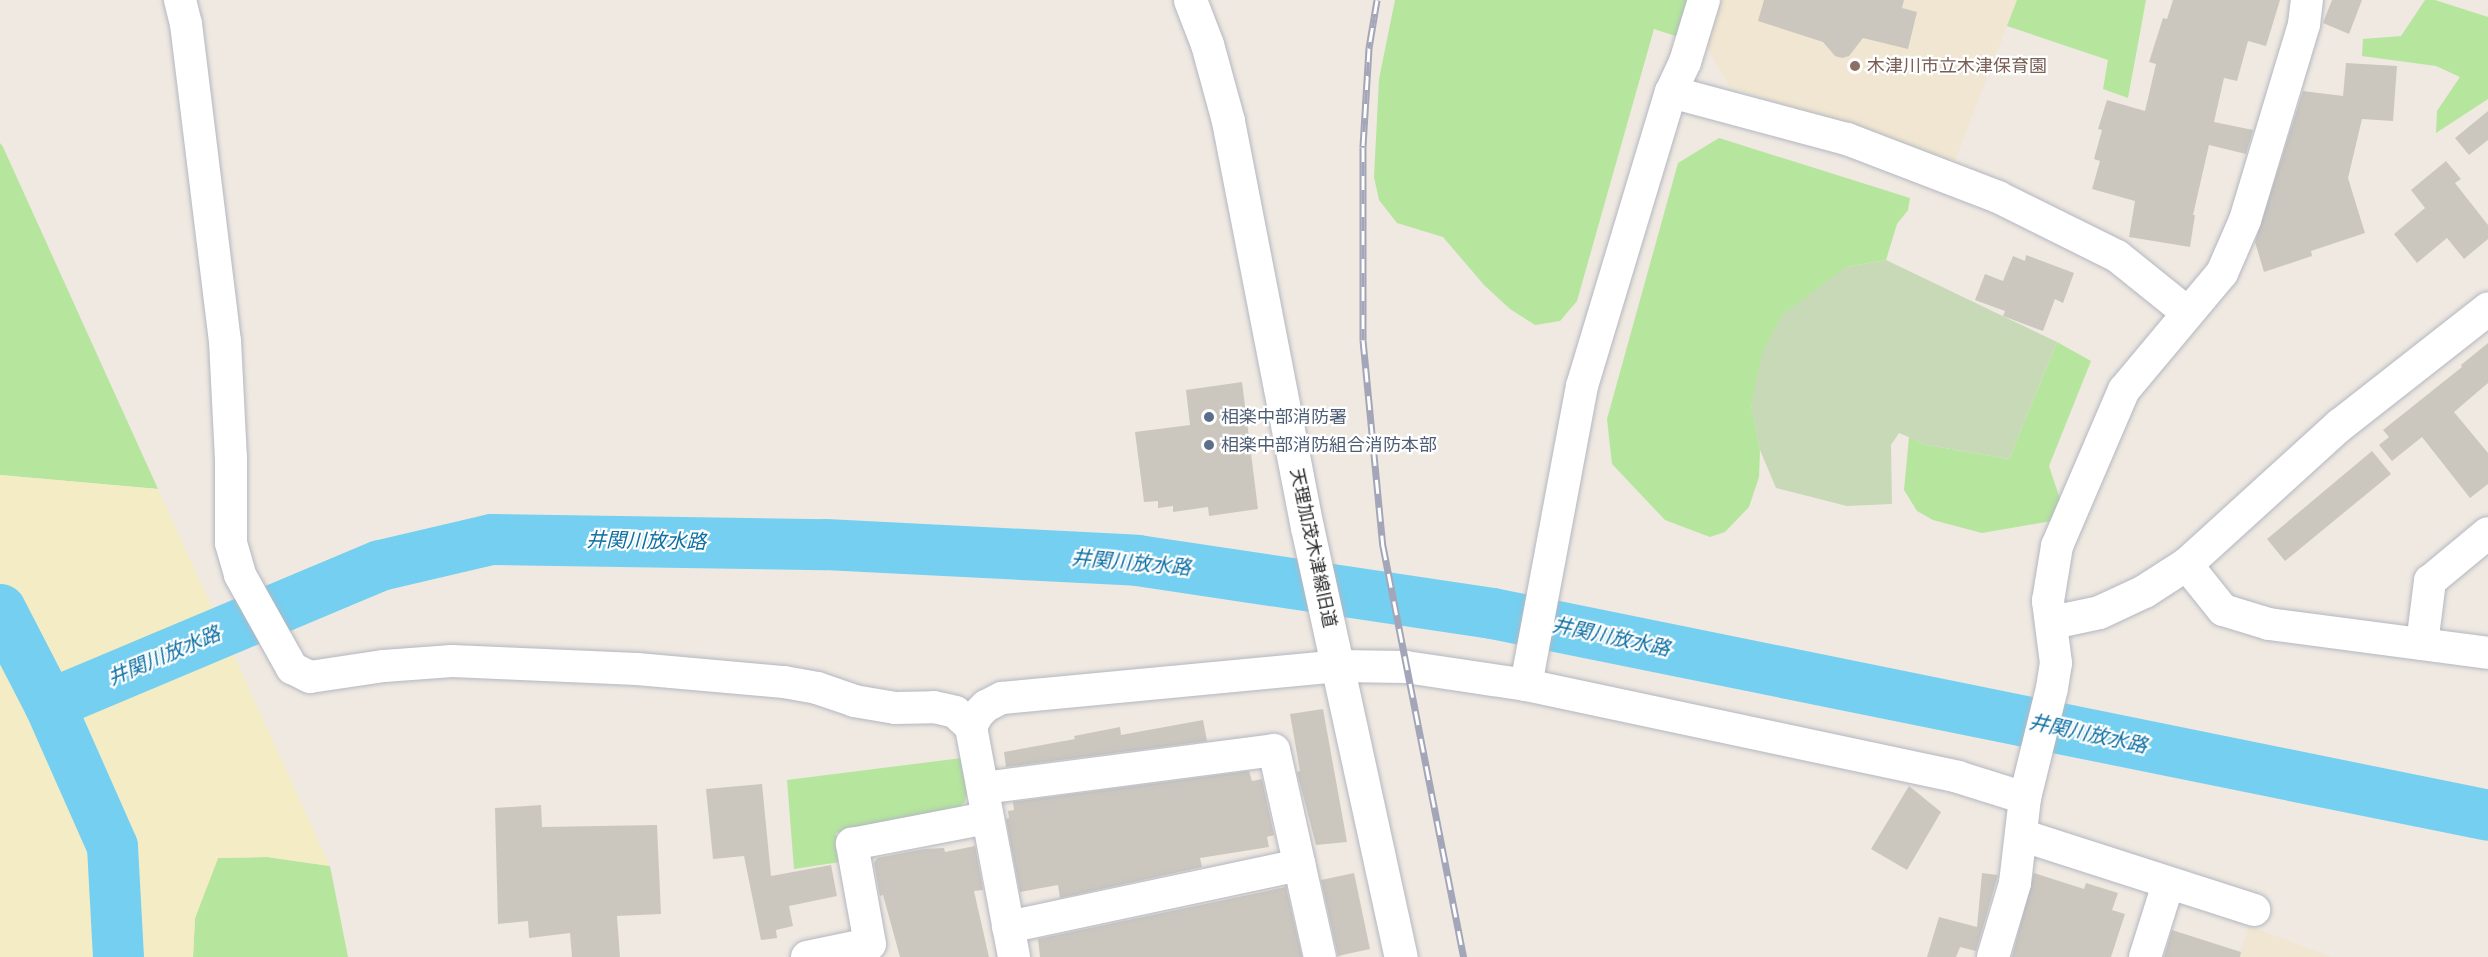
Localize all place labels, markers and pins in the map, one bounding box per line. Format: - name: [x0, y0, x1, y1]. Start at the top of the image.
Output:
- place label: 木津川市立木津保育園: [1867, 55, 2047, 77]
- marker: 木津川市立木津保育園: [1848, 59, 1862, 73]
- place label: 相楽中部消防署: [1221, 406, 1347, 428]
- marker: 相楽中部消防署: [1202, 410, 1216, 424]
- place label: 相楽中部消防組合消防本部: [1221, 434, 1437, 456]
- marker: 相楽中部消防組合消防本部: [1202, 438, 1216, 452]

